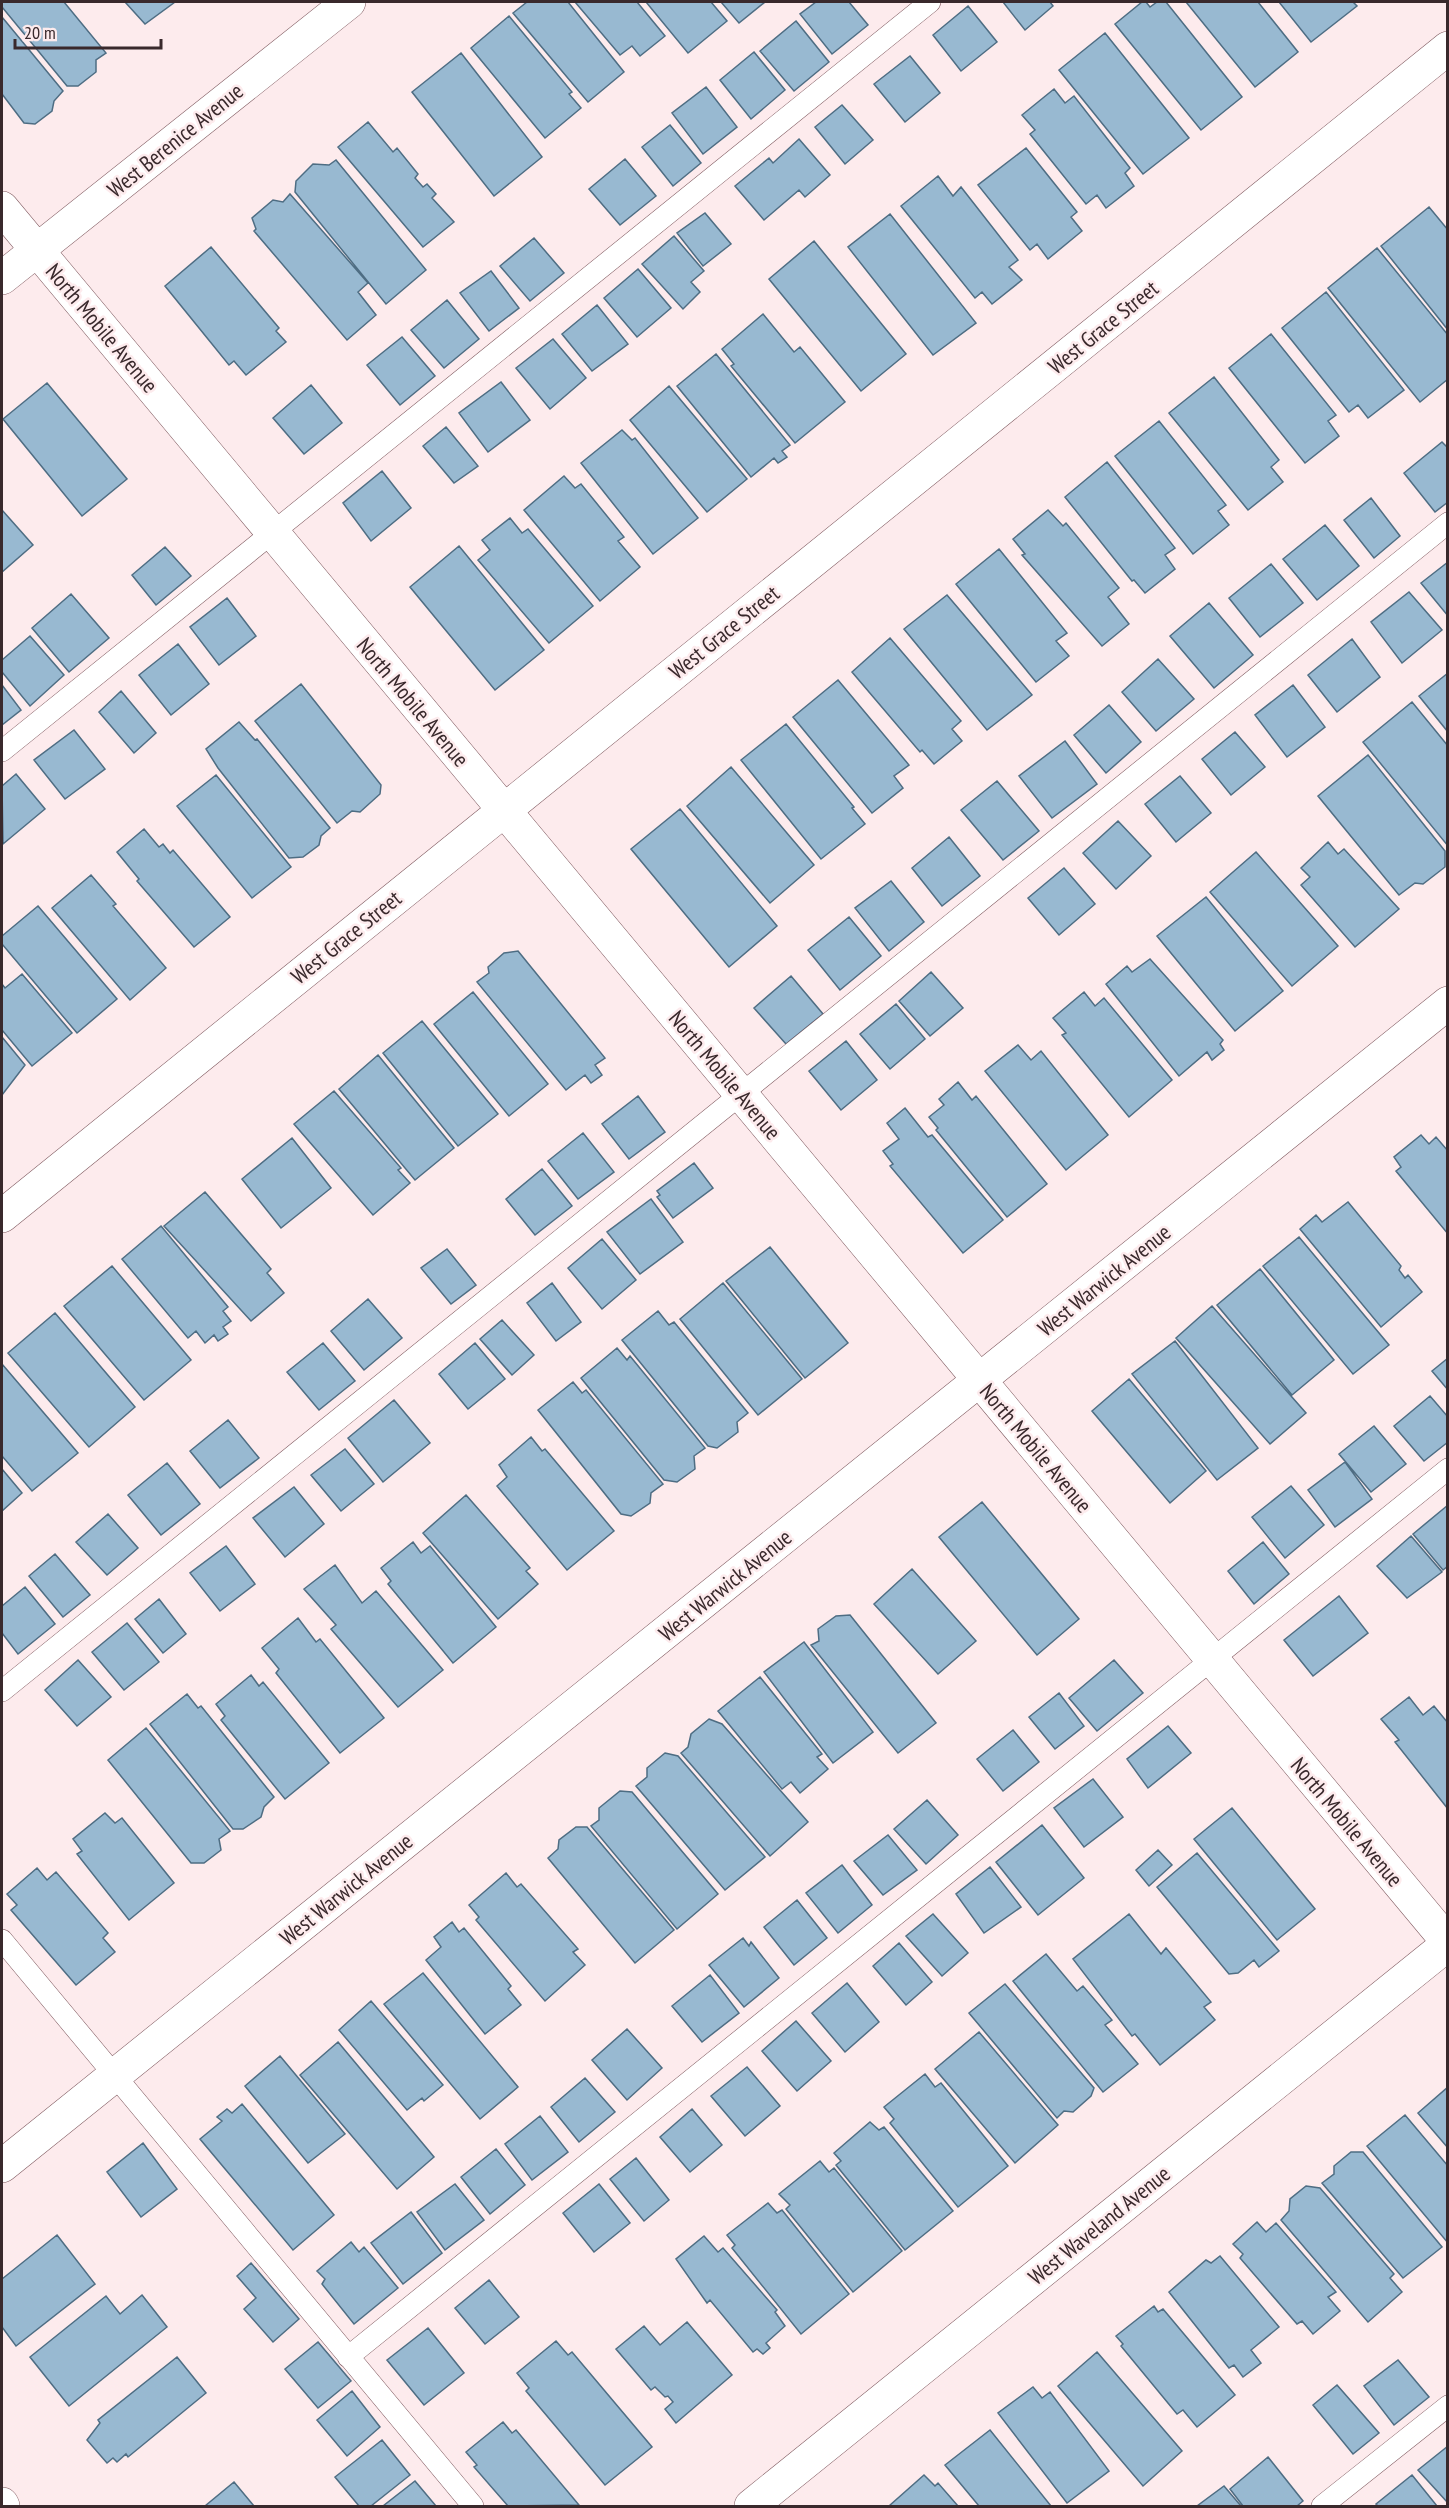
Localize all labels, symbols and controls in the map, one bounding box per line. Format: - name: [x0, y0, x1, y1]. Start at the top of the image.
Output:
- scale bar: [15, 12, 160, 50]
- text: 20 m: [24, 21, 56, 44]
- street label: West Berenice Avenue: [101, 77, 249, 203]
- street label: North Mobile Avenue: [40, 258, 164, 398]
- street label: West Grace Street: [1042, 274, 1164, 380]
- street label: West Grace Street: [663, 579, 785, 685]
- street label: North Mobile Avenue: [351, 632, 475, 772]
- street label: West Grace Street: [285, 884, 407, 990]
- street label: North Mobile Avenue: [663, 1005, 787, 1145]
- street label: West Warwick Avenue: [1032, 1218, 1176, 1342]
- street label: North Mobile Avenue: [974, 1378, 1098, 1518]
- street label: West Warwick Avenue: [653, 1523, 797, 1647]
- street label: North Mobile Avenue: [1285, 1752, 1409, 1892]
- street label: West Warwick Avenue: [274, 1827, 418, 1951]
- street label: West Waveland Avenue: [1023, 2159, 1175, 2291]

